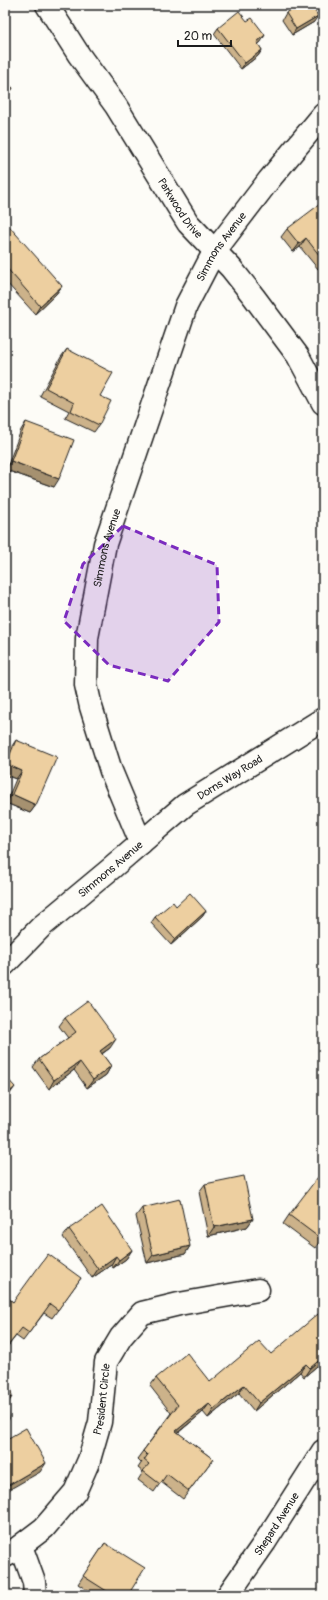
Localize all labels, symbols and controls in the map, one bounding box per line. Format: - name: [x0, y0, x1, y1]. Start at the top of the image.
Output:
- scale bar: [178, 22, 231, 48]
- text: 20 m: [184, 29, 213, 44]
- street label: Parkwood Drive: [155, 176, 205, 241]
- street label: Simmons Avenue: [194, 209, 250, 284]
- street label: Simmons Avenue: [91, 506, 124, 588]
- street label: Dorns Way Road: [195, 752, 265, 803]
- street label: Simmons Avenue: [76, 838, 146, 900]
- street label: President Circle: [91, 1362, 113, 1436]
- street label: Shepard Avenue: [251, 1490, 302, 1558]

